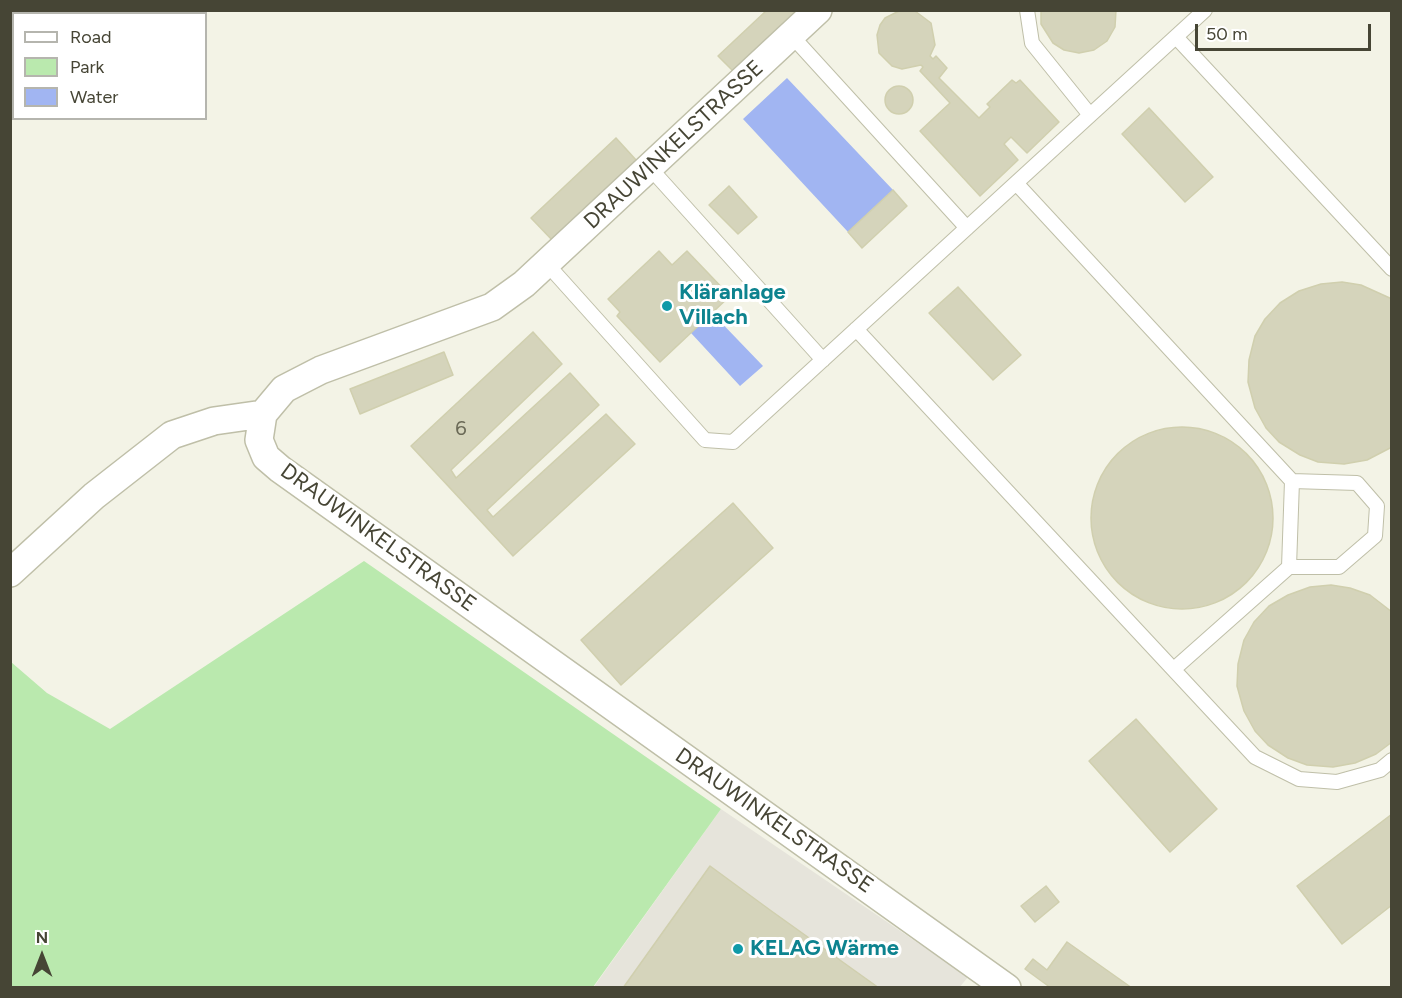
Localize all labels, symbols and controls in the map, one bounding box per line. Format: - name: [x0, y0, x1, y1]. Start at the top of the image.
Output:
- legend: [12, 12, 207, 120]
- scale bar: [1198, 12, 1374, 50]
- text: 50 m: [1206, 23, 1248, 45]
- text: Road: [70, 26, 111, 48]
- street label: DRAUWINKELSTRASSE: [579, 55, 769, 235]
- text: Park: [70, 56, 104, 78]
- text: Water: [70, 86, 118, 108]
- place label: Kläranlage Villach: [679, 280, 786, 332]
- marker: Kläranlage Villach: [660, 299, 674, 313]
- house number: 6: [455, 417, 467, 441]
- street label: DRAUWINKELSTRASSE: [275, 458, 481, 618]
- street label: DRAUWINKELSTRASSE: [670, 743, 878, 899]
- north arrow: [12, 926, 72, 986]
- text: N: [36, 928, 48, 947]
- place label: KELAG Wärme: [750, 936, 899, 962]
- marker: KELAG Wärme: [731, 942, 745, 956]

